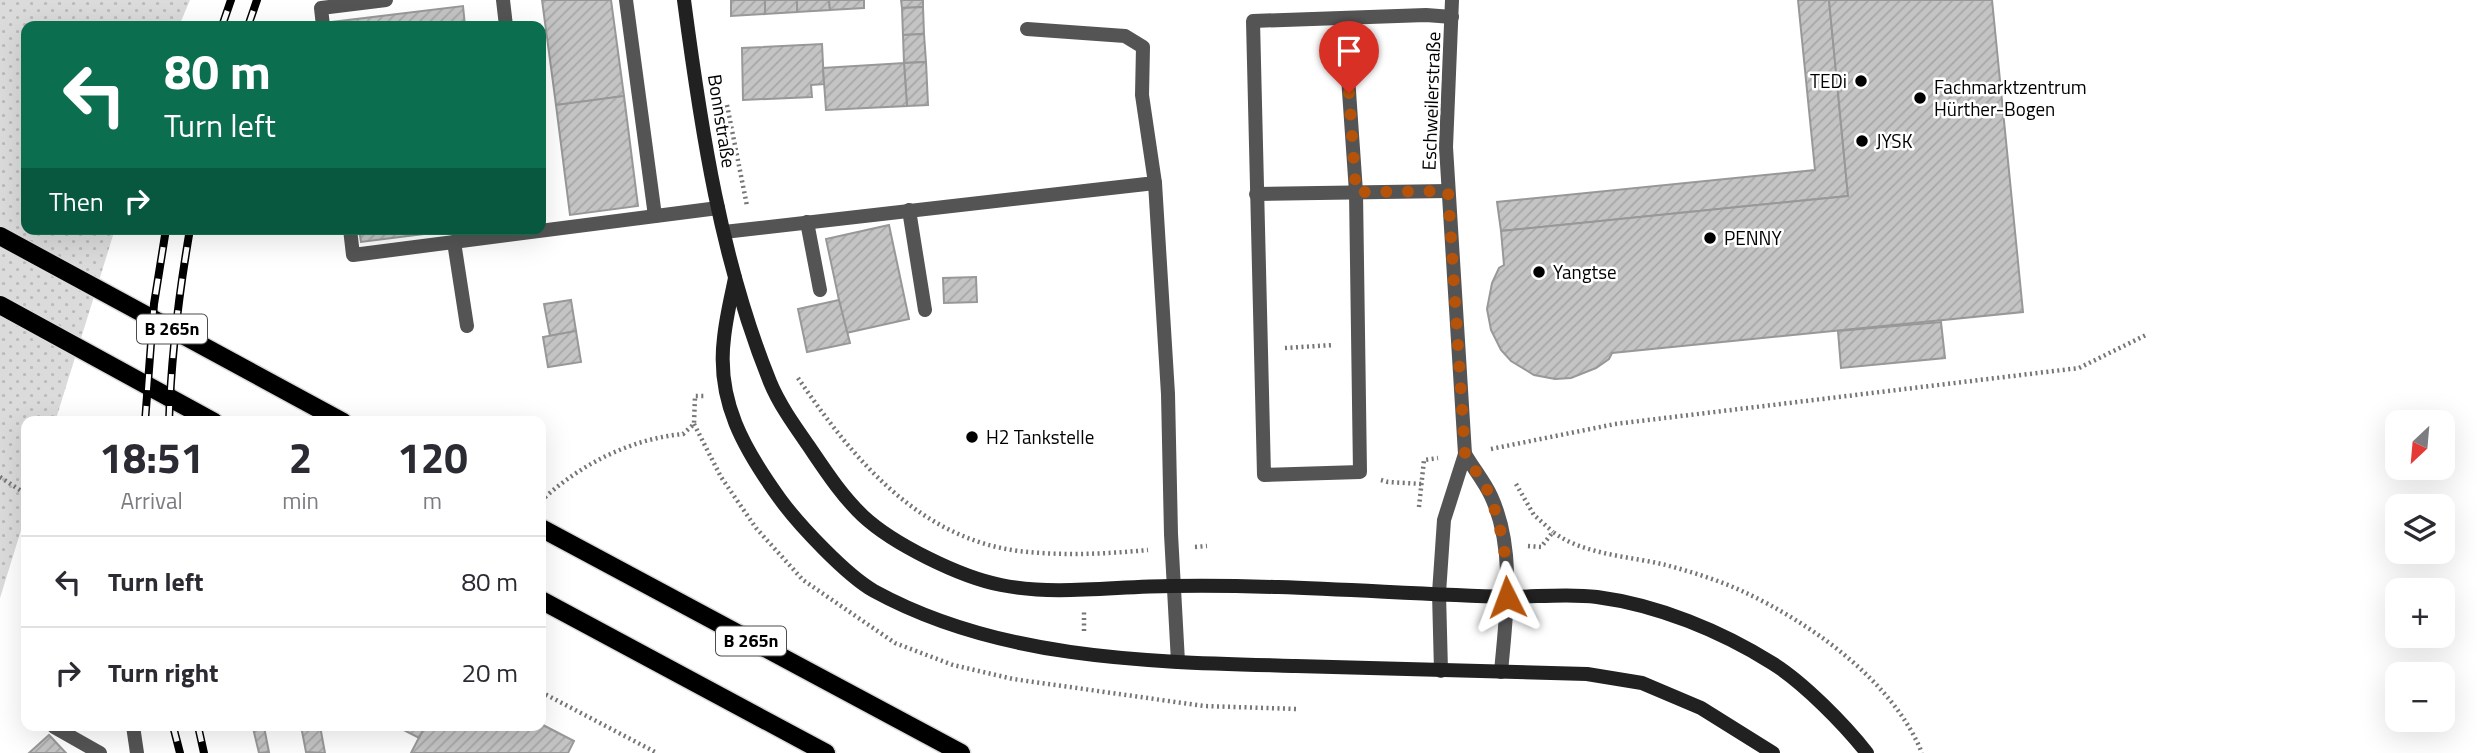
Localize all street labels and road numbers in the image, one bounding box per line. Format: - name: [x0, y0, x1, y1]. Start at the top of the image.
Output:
- street label: Eschweilerstraße: [1414, 31, 1447, 171]
- street label: Bonnstraße: [701, 72, 744, 170]
- road number: B 265n: [137, 314, 207, 344]
- road number: B 265n: [716, 626, 786, 656]

